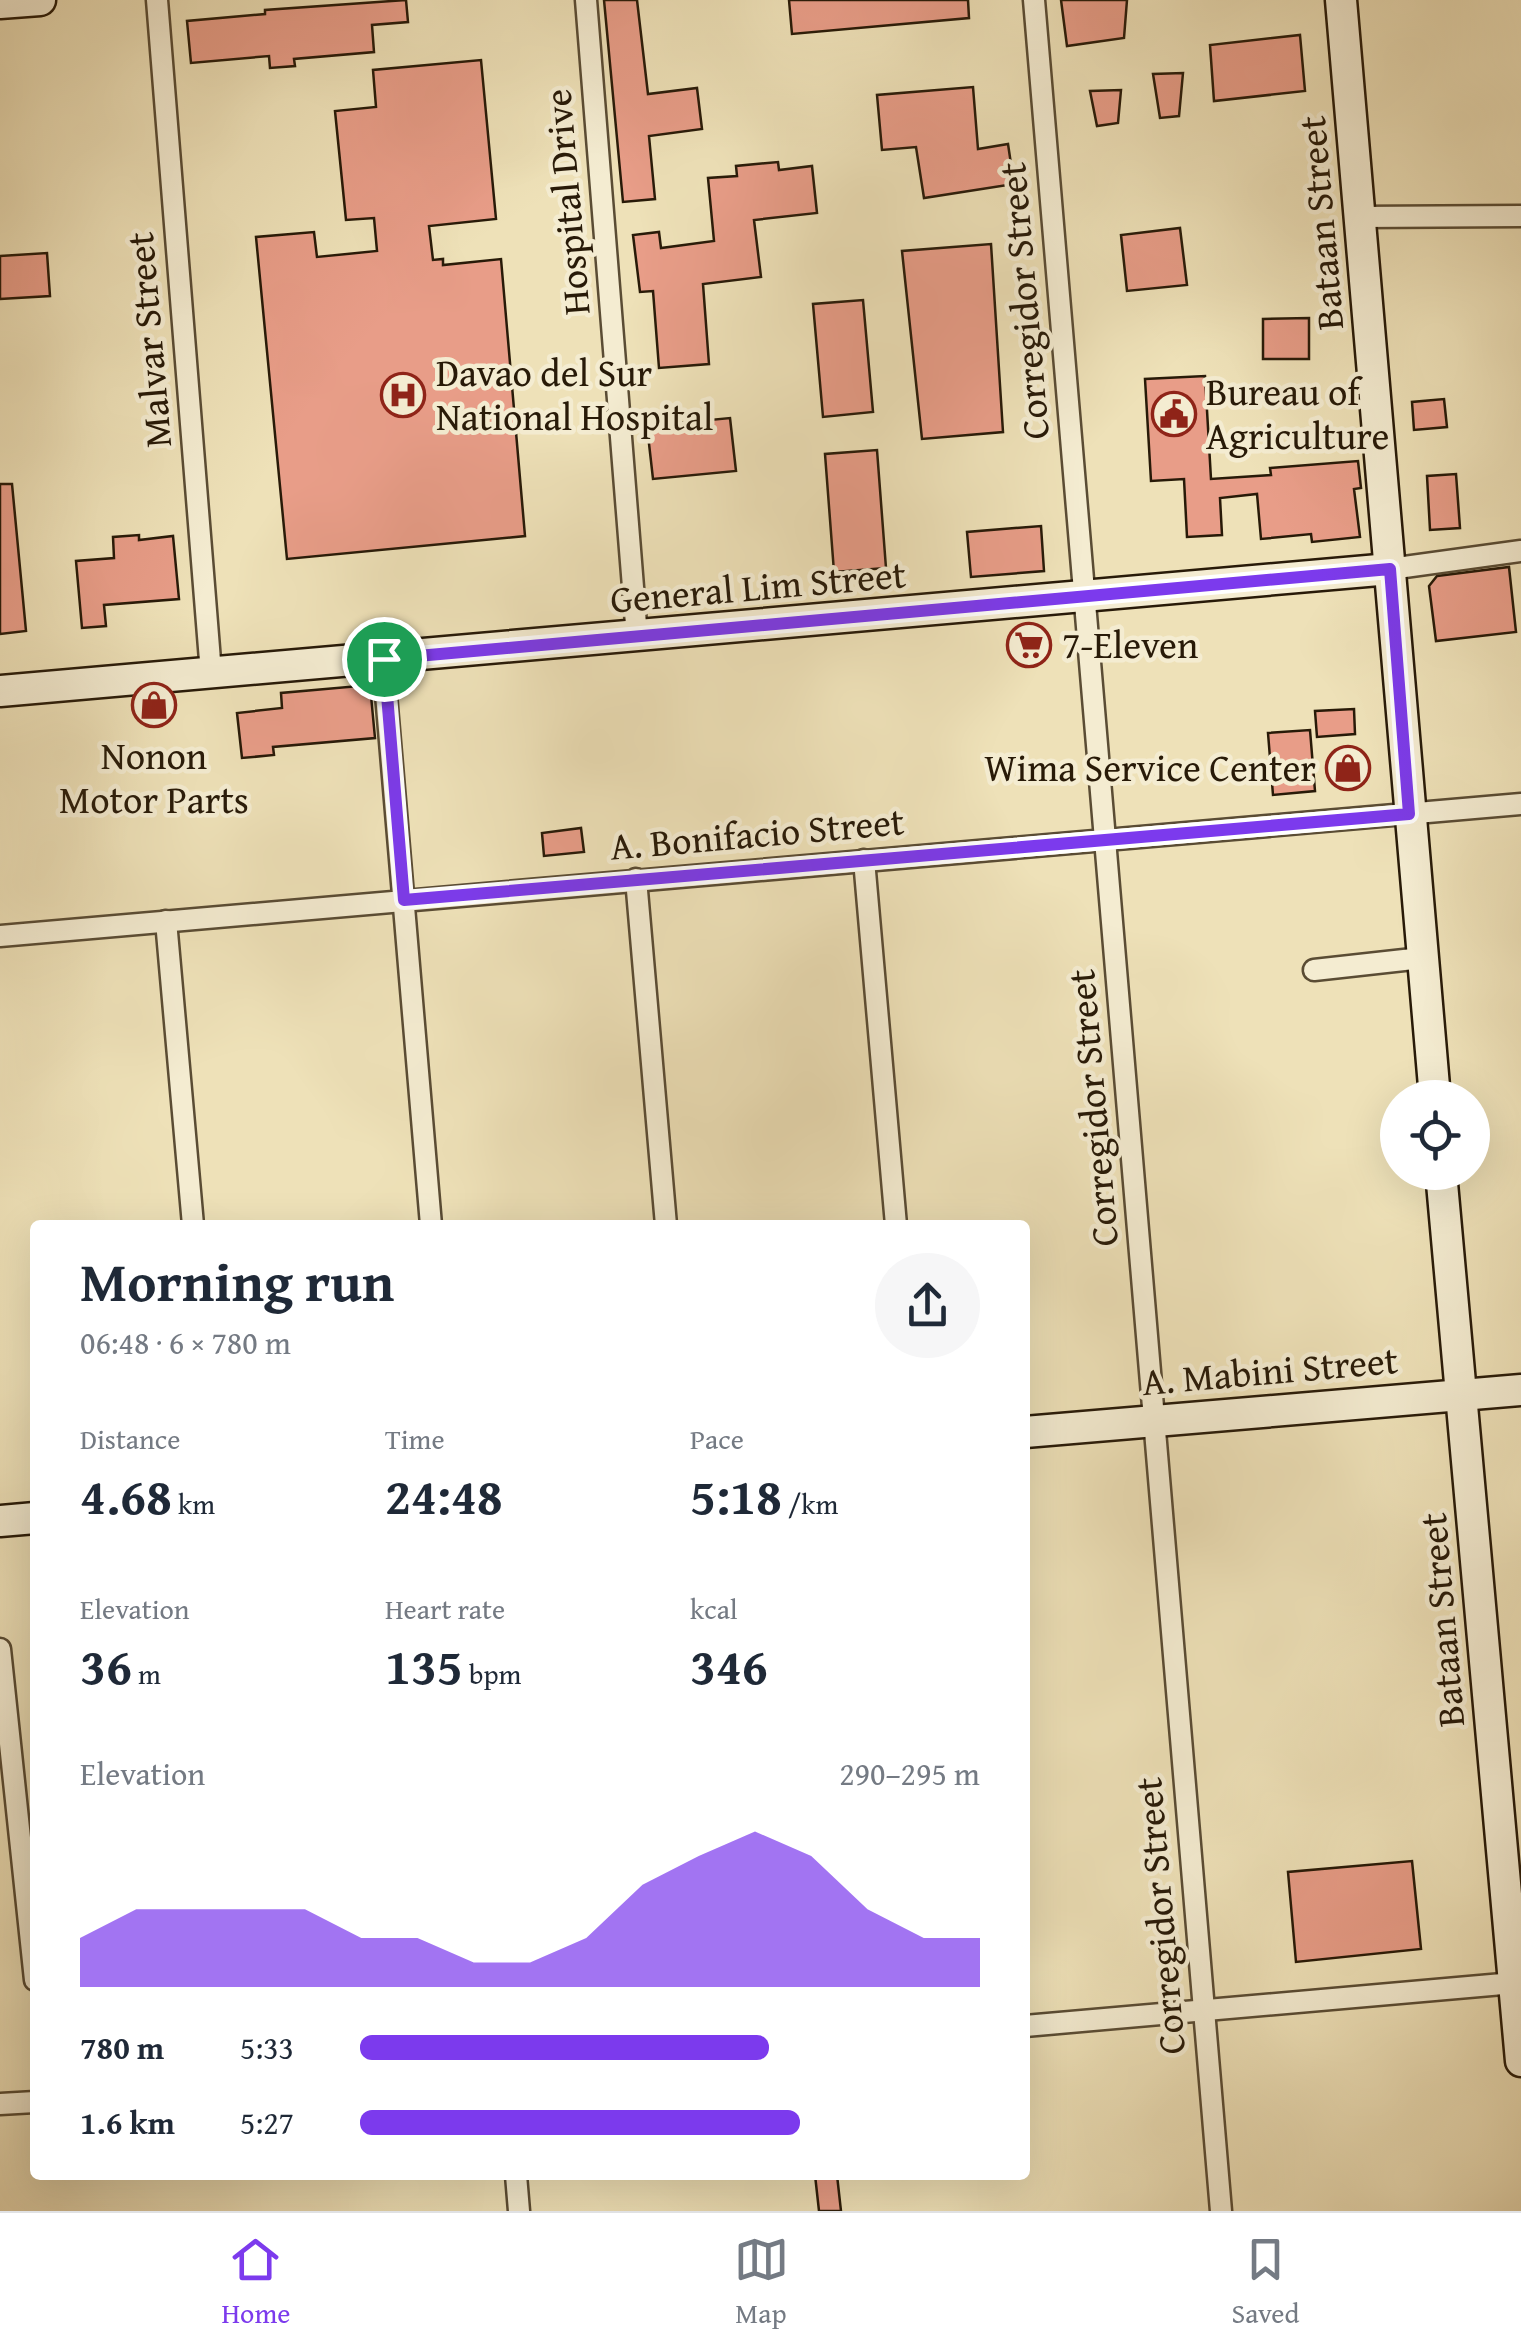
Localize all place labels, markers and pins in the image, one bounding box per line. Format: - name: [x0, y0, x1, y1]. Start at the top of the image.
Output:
- place label: Davao del Sur National Hospital: [436, 344, 714, 444]
- place label: Bureau of Agriculture: [1206, 363, 1389, 463]
- hospital icon: Davao del Sur National Hospital: [380, 372, 426, 418]
- public building icon: Bureau of Agriculture: [1151, 391, 1197, 437]
- place label: 7-Eleven: [1062, 616, 1198, 672]
- pin: [342, 617, 427, 702]
- supermarket icon: 7-Eleven: [1006, 622, 1052, 668]
- shop icon: Nonon Motor Parts: [131, 682, 177, 728]
- place label: Nonon Motor Parts: [59, 727, 249, 827]
- place label: Wima Service Center: [984, 739, 1316, 795]
- shop icon: Wima Service Center: [1325, 745, 1371, 791]

